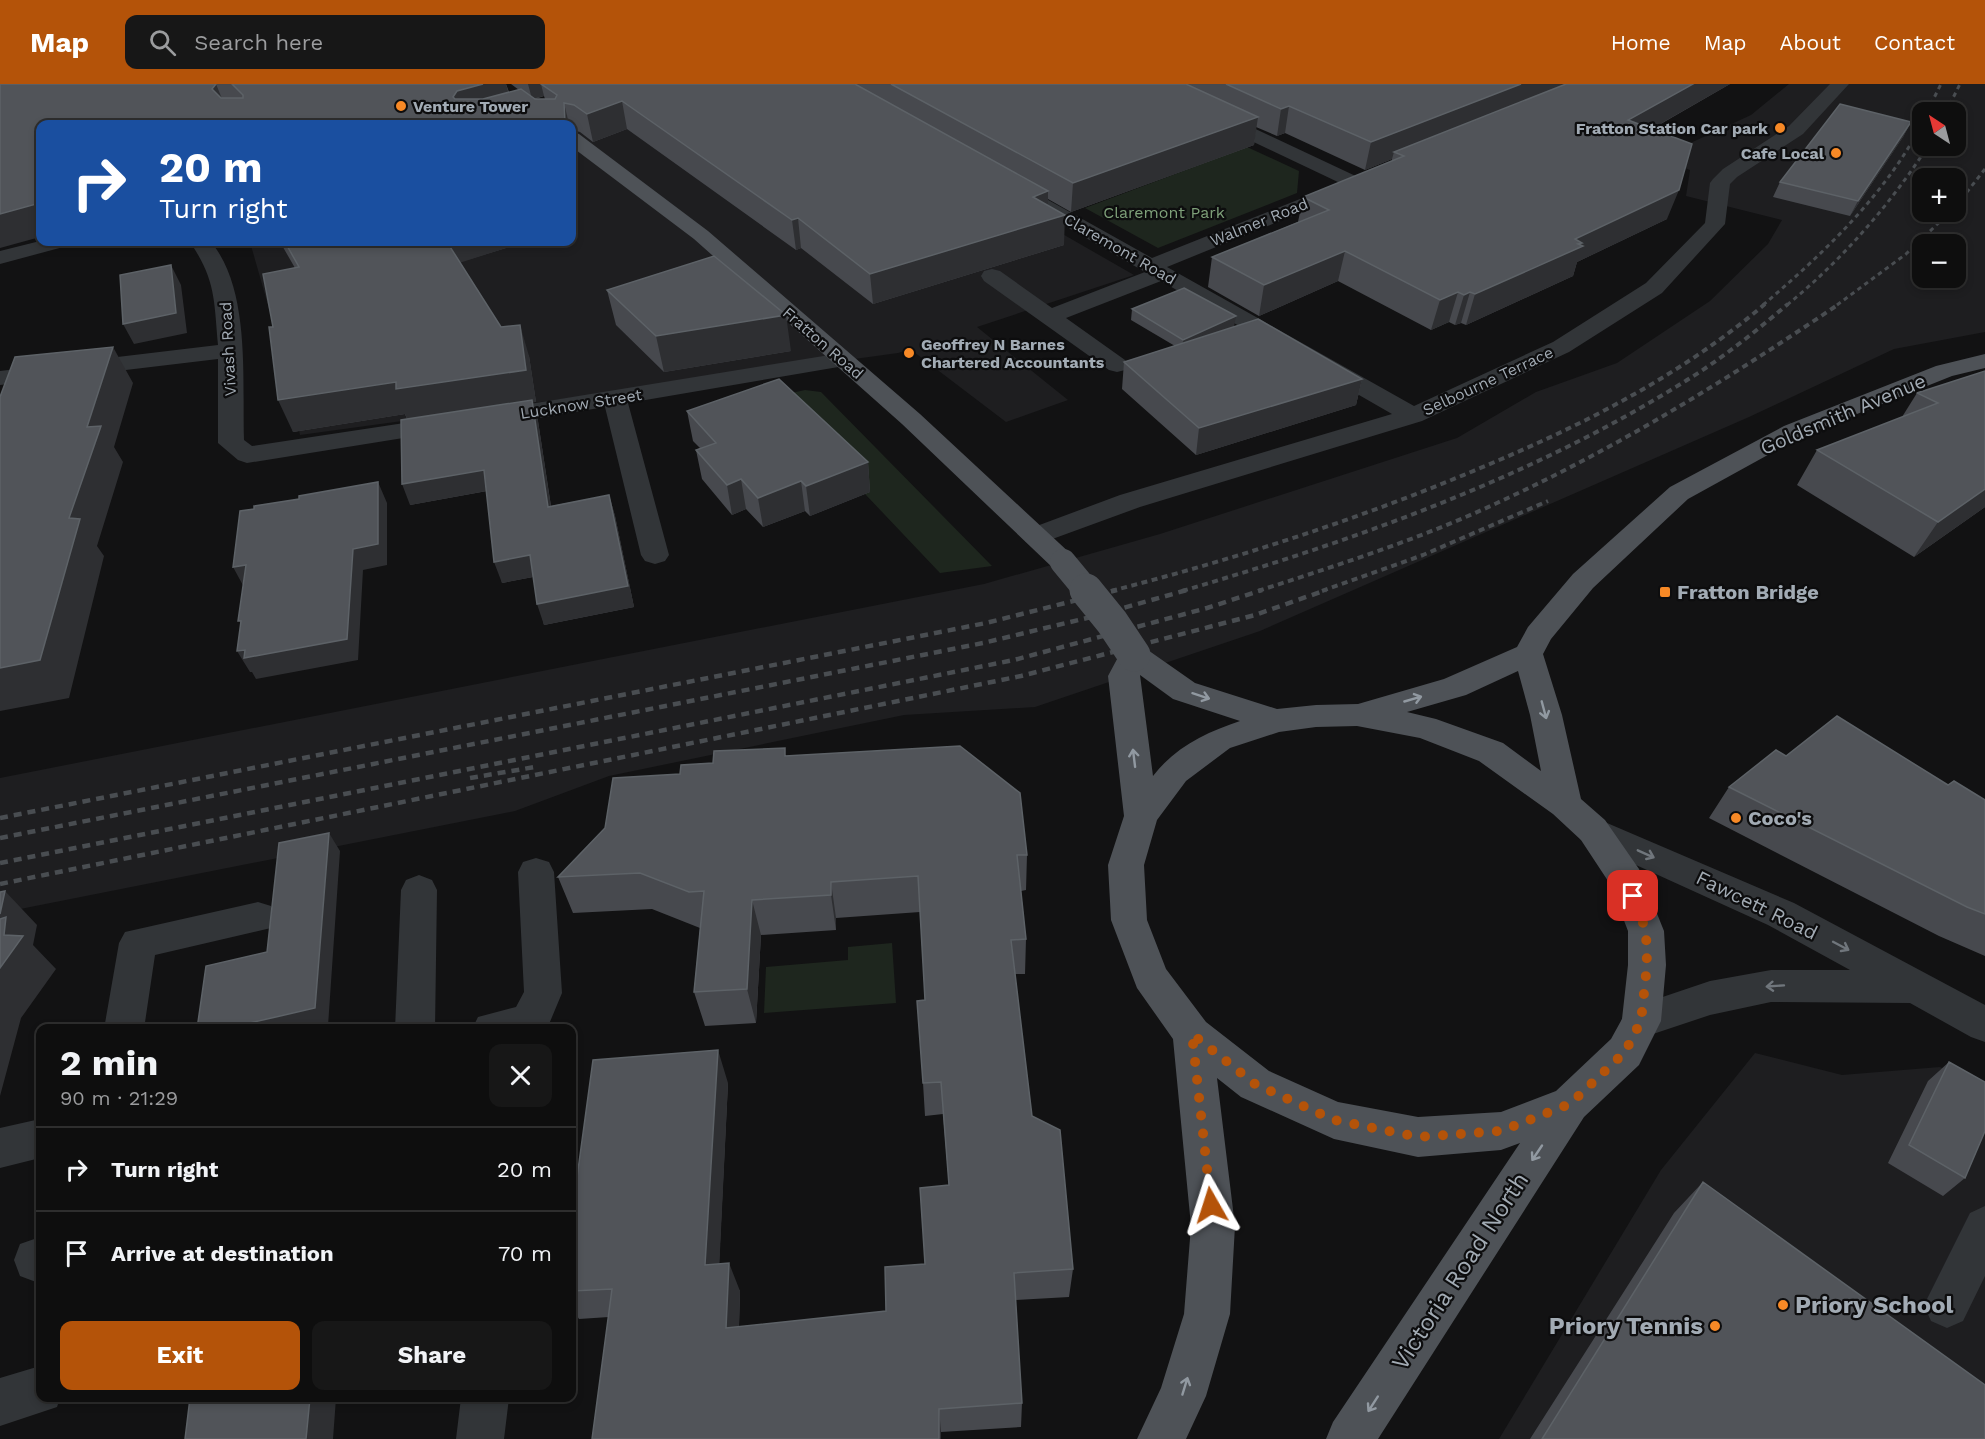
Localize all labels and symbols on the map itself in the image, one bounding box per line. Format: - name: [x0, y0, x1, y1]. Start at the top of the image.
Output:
- place label: Venture Tower: [413, 97, 528, 116]
- marker: Venture Tower: [394, 99, 408, 113]
- north arrow: [1912, 102, 1966, 156]
- place label: Fratton Station Car park: [1576, 119, 1768, 138]
- marker: Fratton Station Car park: [1773, 121, 1787, 135]
- place label: Cafe Local: [1741, 144, 1825, 163]
- marker: Cafe Local: [1829, 146, 1843, 160]
- street label: Walmer Road: [1207, 194, 1311, 250]
- park label: Claremont Park: [1103, 203, 1225, 222]
- street label: Claremont Road: [1061, 209, 1179, 289]
- street label: Vivash Road: [216, 301, 240, 397]
- street label: Fratton Road: [779, 303, 867, 383]
- place label: Geoffrey N Barnes Chartered Accountants: [921, 335, 1105, 372]
- street label: Selbourne Terrace: [1420, 342, 1556, 420]
- marker: Geoffrey N Barnes Chartered Accountants: [902, 346, 916, 360]
- street label: Goldsmith Avenue: [1757, 368, 1929, 460]
- street label: Lucknow Street: [519, 385, 644, 423]
- place label: Fratton Bridge: [1677, 580, 1819, 604]
- marker: Fratton Bridge: [1658, 585, 1672, 599]
- one-way arrow: [1191, 692, 1210, 703]
- one-way arrow: [1403, 693, 1422, 705]
- one-way arrow: [1539, 700, 1550, 719]
- one-way arrow: [1128, 748, 1139, 768]
- place label: Coco's: [1748, 806, 1812, 830]
- marker: Coco's: [1729, 811, 1743, 825]
- one-way arrow: [1637, 848, 1655, 860]
- street label: Fawcett Road: [1692, 865, 1822, 945]
- pin: [1607, 870, 1658, 921]
- one-way arrow: [1832, 941, 1850, 952]
- one-way arrow: [1766, 981, 1786, 992]
- one-way arrow: [1531, 1144, 1544, 1161]
- street label: Victoria Road North: [1386, 1167, 1534, 1375]
- position arrow: [1179, 1173, 1243, 1237]
- place label: Priory School: [1795, 1291, 1954, 1319]
- marker: Priory School: [1776, 1298, 1790, 1312]
- place label: Priory Tennis: [1549, 1312, 1703, 1340]
- marker: Priory Tennis: [1708, 1319, 1722, 1333]
- one-way arrow: [1180, 1377, 1191, 1396]
- one-way arrow: [1367, 1395, 1379, 1411]

